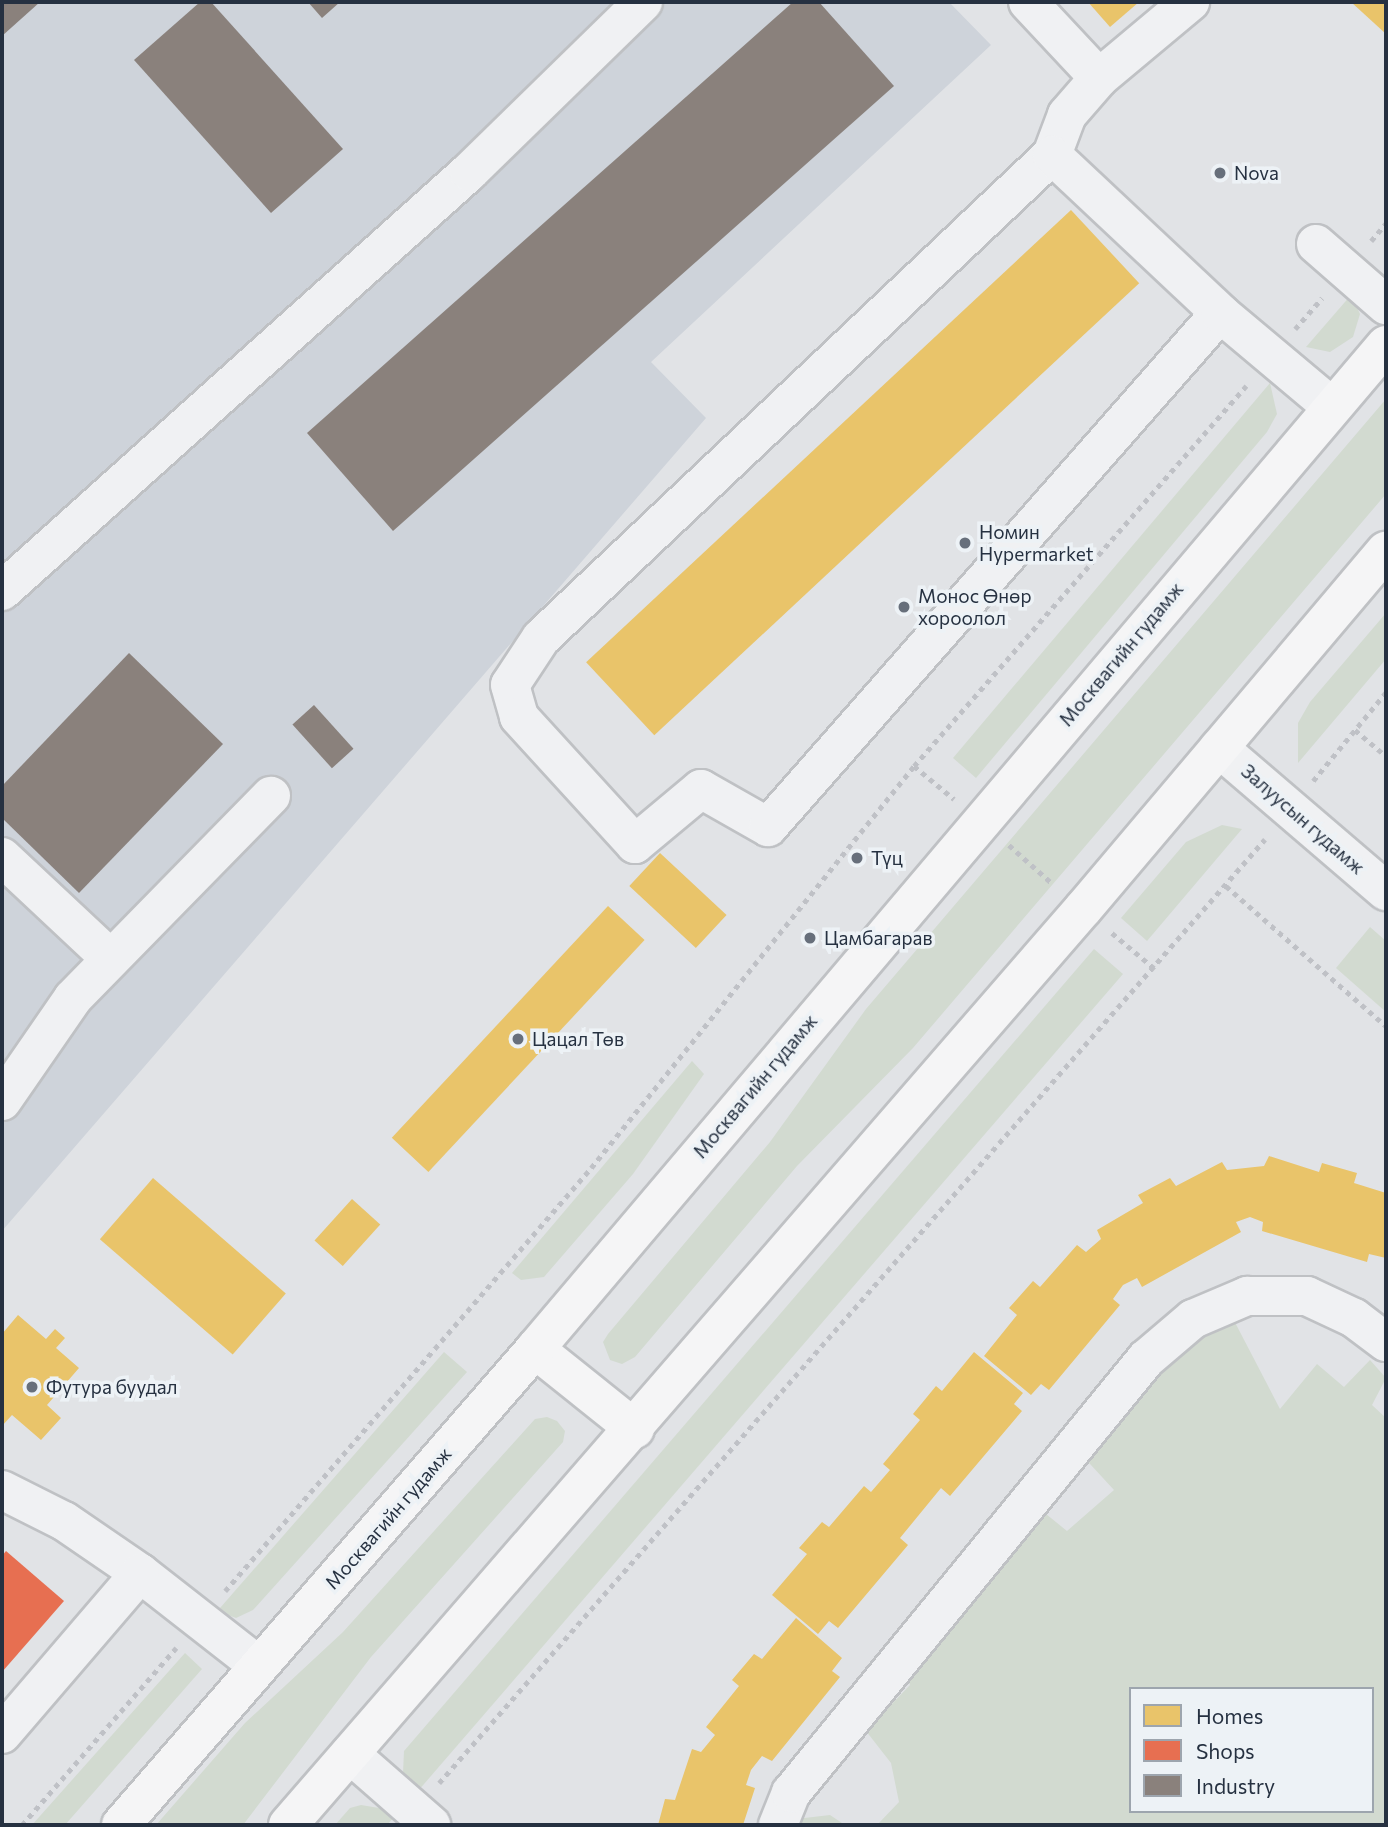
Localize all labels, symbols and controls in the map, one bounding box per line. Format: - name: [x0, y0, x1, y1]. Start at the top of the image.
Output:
- place label: Nova: [1234, 162, 1279, 184]
- marker: Nova: [1212, 165, 1228, 181]
- place label: Номин Hyрermarket: [979, 521, 1093, 565]
- marker: Номин Hyрermarket: [957, 535, 973, 551]
- street label: Москвагийн гудамж: [1054, 577, 1188, 731]
- place label: Монос Өнөр хороолол: [918, 585, 1032, 629]
- marker: Монос Өнөр хороолол: [896, 599, 912, 615]
- street label: Залуусын гудамж: [1237, 759, 1369, 879]
- place label: Түц: [871, 847, 903, 869]
- marker: Түц: [849, 850, 865, 866]
- place label: Цамбагарав: [824, 927, 933, 949]
- marker: Цамбагарав: [802, 930, 818, 946]
- street label: Москвагийн гудамж: [688, 1009, 822, 1163]
- place label: Цацал Төв: [532, 1028, 624, 1050]
- marker: Цацал Төв: [510, 1031, 526, 1047]
- place label: Футура буудал: [46, 1376, 178, 1398]
- marker: Футура буудал: [24, 1379, 40, 1395]
- street label: Москвагийн гудамж: [320, 1442, 456, 1594]
- legend: [1129, 1687, 1374, 1813]
- text: Homes: [1196, 1703, 1263, 1728]
- text: Shops: [1196, 1738, 1255, 1763]
- text: Industry: [1196, 1773, 1275, 1798]

